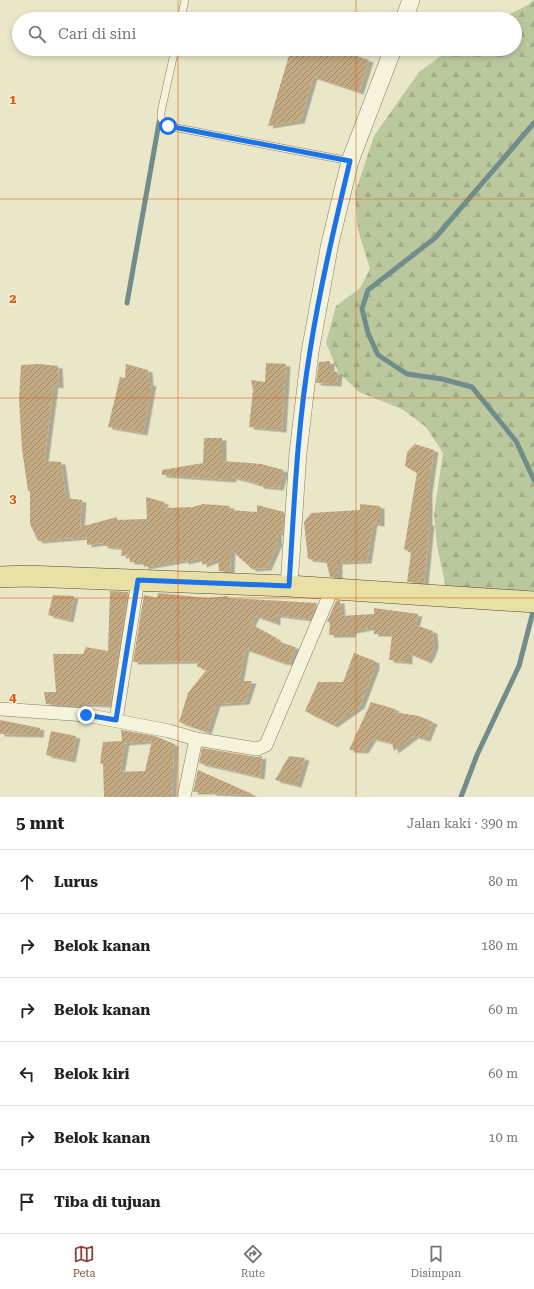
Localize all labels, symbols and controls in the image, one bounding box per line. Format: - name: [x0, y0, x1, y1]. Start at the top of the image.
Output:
- search box: [12, 12, 522, 56]
- icon: search: [26, 23, 48, 45]
- text: Cari di sini: [58, 25, 136, 43]
- text: 1: [9, 92, 17, 107]
- route start: [159, 117, 177, 135]
- text: 2: [9, 291, 17, 306]
- text: 3: [9, 491, 17, 506]
- text: 4: [9, 690, 17, 705]
- route end: [77, 706, 95, 724]
- text: 5 mnt: [16, 813, 65, 833]
- text: Jalan kaki · 390 m: [407, 816, 518, 831]
- icon: ahead: [16, 871, 38, 893]
- text: Lurus: [54, 873, 98, 891]
- text: 80 m: [488, 874, 518, 889]
- icon: right: [16, 935, 38, 957]
- text: Belok kanan: [54, 937, 150, 955]
- text: 180 m: [481, 938, 518, 953]
- icon: right: [16, 999, 38, 1021]
- text: Belok kanan: [54, 1001, 150, 1019]
- text: 60 m: [488, 1002, 518, 1017]
- icon: left: [16, 1063, 38, 1085]
- text: Belok kiri: [54, 1065, 130, 1083]
- text: 60 m: [488, 1066, 518, 1081]
- icon: right: [16, 1127, 38, 1149]
- text: Belok kanan: [54, 1129, 150, 1147]
- text: 10 m: [488, 1130, 518, 1145]
- icon: arrive: [16, 1191, 38, 1213]
- text: Tiba di tujuan: [54, 1193, 161, 1211]
- tab: Peta: [73, 1243, 96, 1280]
- tab: Rute: [241, 1243, 265, 1280]
- tab: Disimpan: [410, 1243, 461, 1280]

